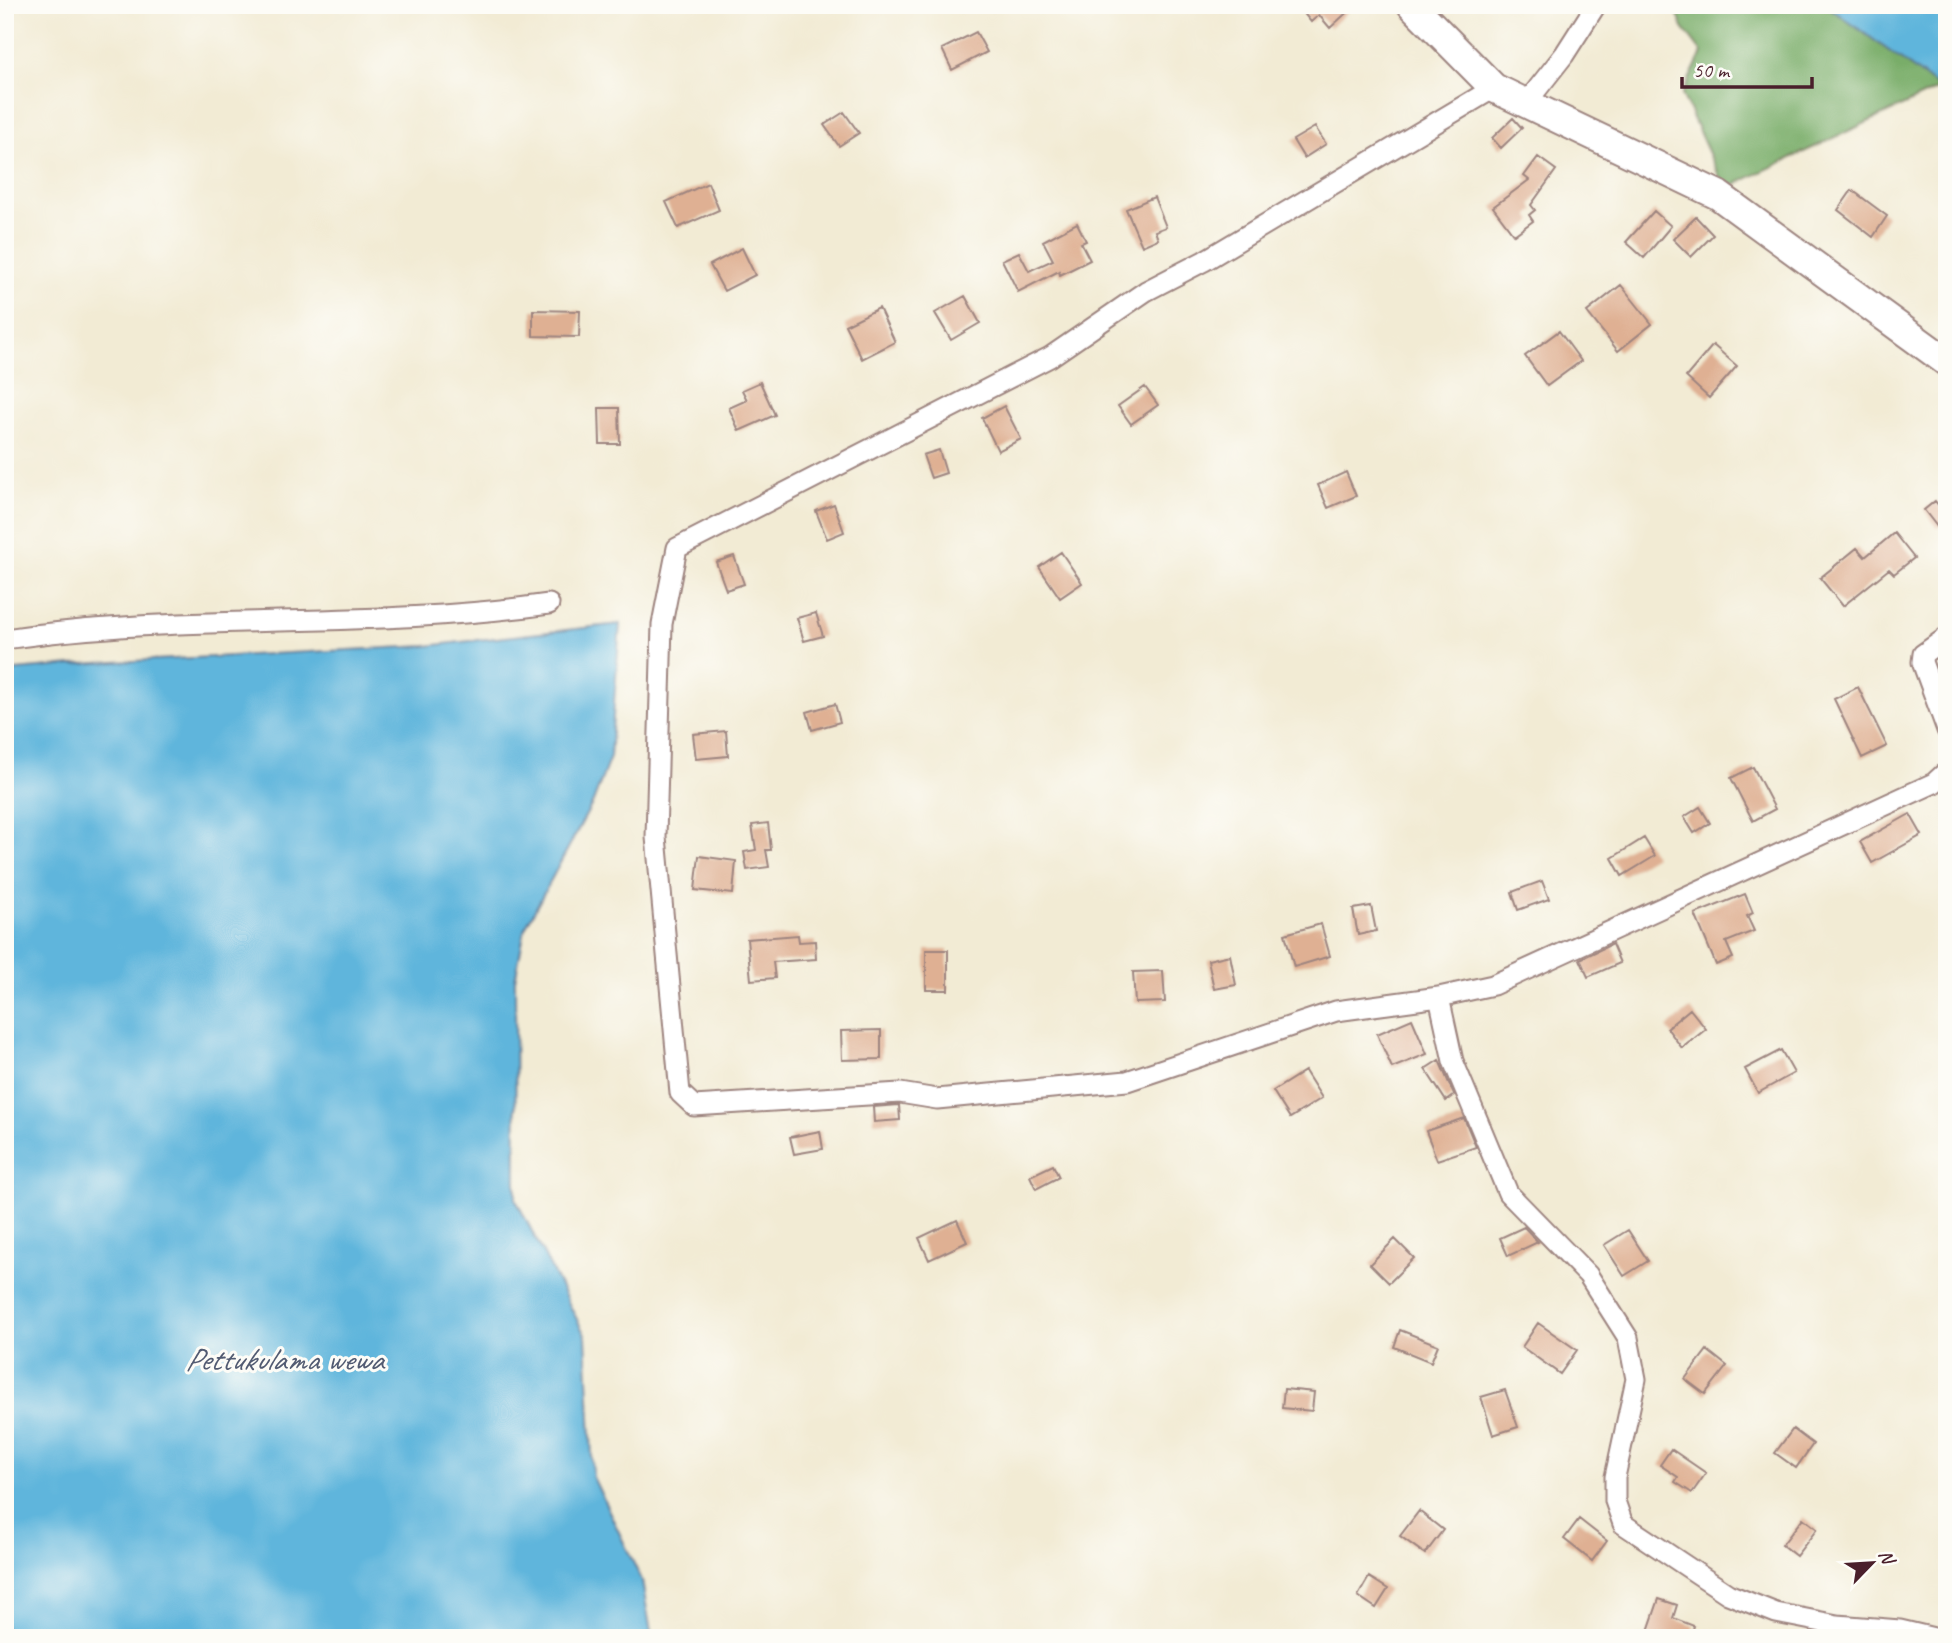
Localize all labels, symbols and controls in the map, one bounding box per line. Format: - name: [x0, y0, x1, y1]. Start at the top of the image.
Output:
- scale bar: [1682, 46, 1812, 90]
- text: 50 m: [1693, 57, 1731, 83]
- water label: Pettukulama wewa: [185, 1339, 386, 1380]
- north arrow: [1836, 1528, 1906, 1598]
- text: N: [1873, 1546, 1901, 1570]

